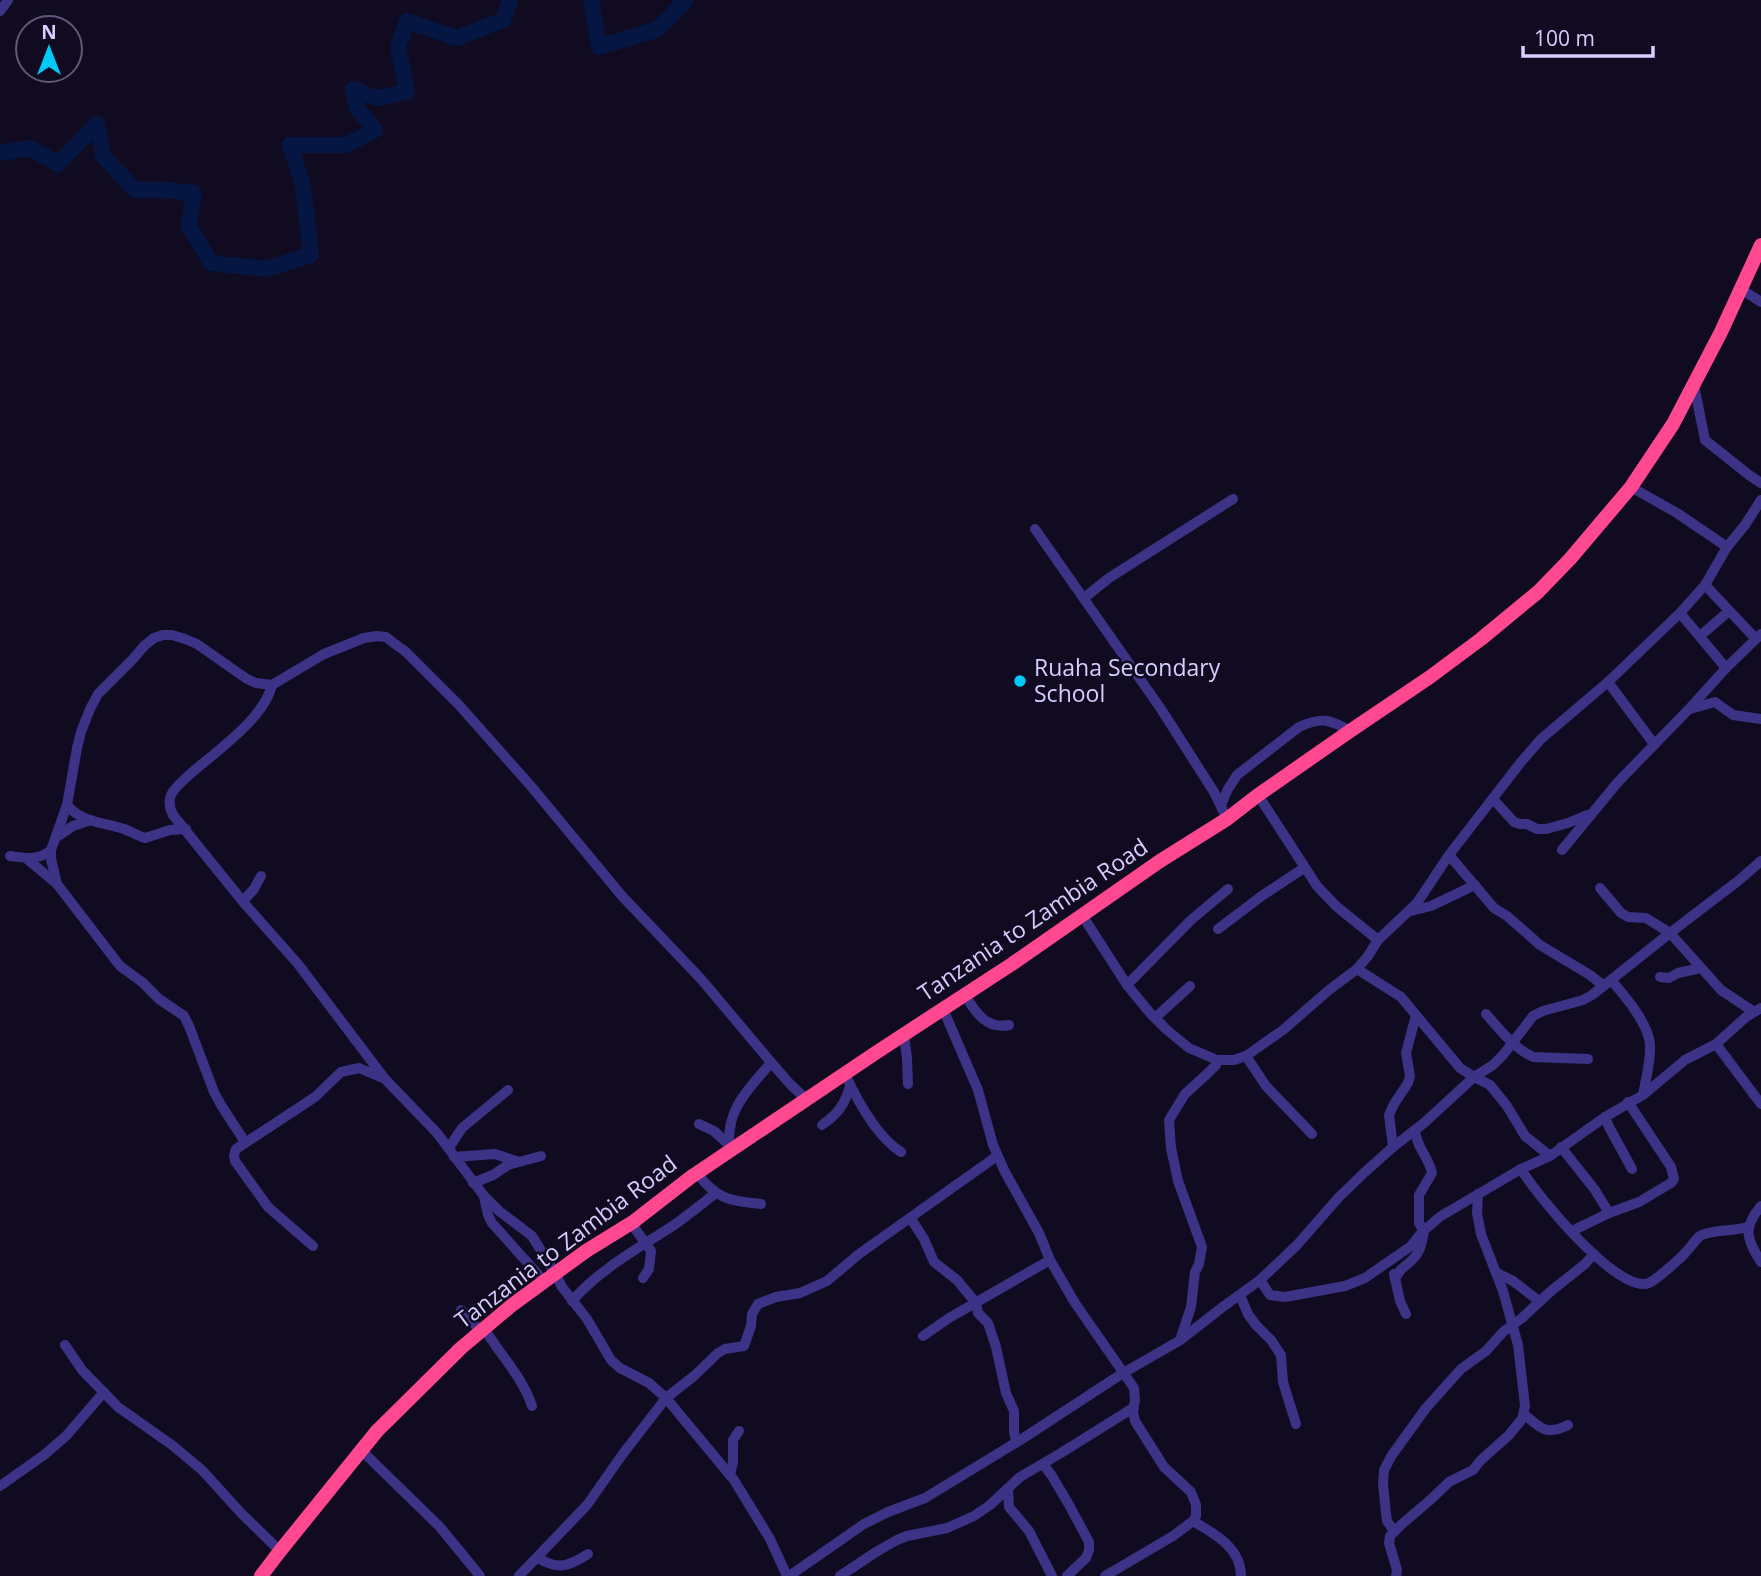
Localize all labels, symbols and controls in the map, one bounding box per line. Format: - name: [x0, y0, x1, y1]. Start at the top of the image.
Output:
- north arrow: [14, 14, 84, 84]
- scale bar: [1523, 14, 1652, 58]
- text: N: [41, 19, 57, 45]
- text: 100 m: [1534, 24, 1595, 52]
- place label: Ruaha Secondary School: [1034, 651, 1221, 709]
- marker: Ruaha Secondary School: [1012, 673, 1028, 689]
- street label: Tanzania to Zambia Road: [911, 830, 1154, 1008]
- street label: Tanzania to Zambia Road: [448, 1147, 683, 1335]

